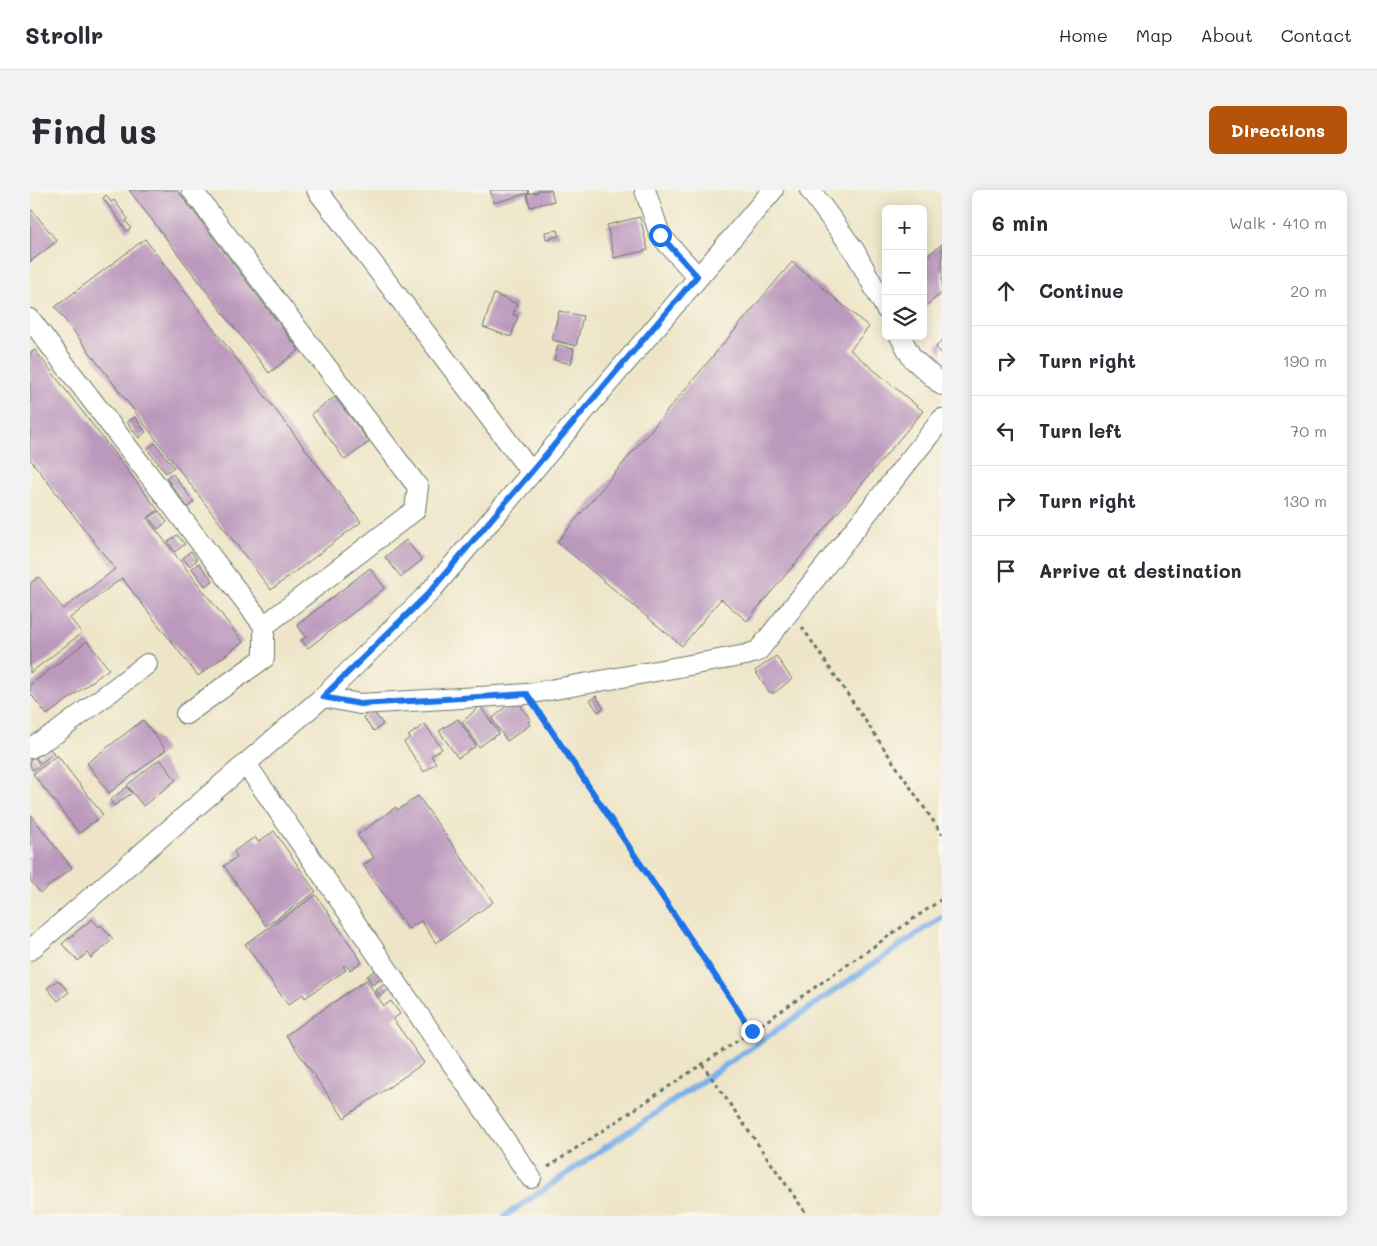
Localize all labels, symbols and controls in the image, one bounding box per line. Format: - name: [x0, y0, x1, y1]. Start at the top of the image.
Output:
- text: Strollr: [25, 19, 103, 50]
- text: Home: [1059, 23, 1108, 47]
- text: Map: [1136, 23, 1172, 47]
- text: About: [1200, 23, 1253, 47]
- text: Contact: [1281, 23, 1352, 47]
- button: Directions: [1209, 106, 1347, 154]
- text: Find us: [30, 107, 157, 153]
- map controls: [882, 205, 927, 340]
- button: +: [882, 205, 927, 250]
- text: 6 min: [992, 209, 1048, 236]
- text: Walk · 410 m: [1229, 212, 1327, 233]
- route start: [649, 224, 672, 247]
- button: −: [882, 250, 927, 295]
- icon: ahead: [992, 277, 1020, 305]
- text: Continue: [1039, 278, 1124, 303]
- text: 20 m: [1290, 280, 1327, 301]
- button: layers: [882, 295, 927, 340]
- icon: right: [992, 347, 1020, 375]
- text: Turn right: [1039, 348, 1136, 373]
- text: 190 m: [1283, 350, 1327, 371]
- icon: left: [992, 417, 1020, 445]
- text: Turn left: [1039, 418, 1122, 443]
- text: 70 m: [1290, 420, 1327, 441]
- icon: right: [992, 487, 1020, 515]
- text: Turn right: [1039, 488, 1136, 513]
- text: 130 m: [1283, 490, 1327, 511]
- icon: arrive: [992, 557, 1020, 585]
- text: Arrive at destination: [1039, 558, 1242, 583]
- route end: [741, 1020, 764, 1043]

